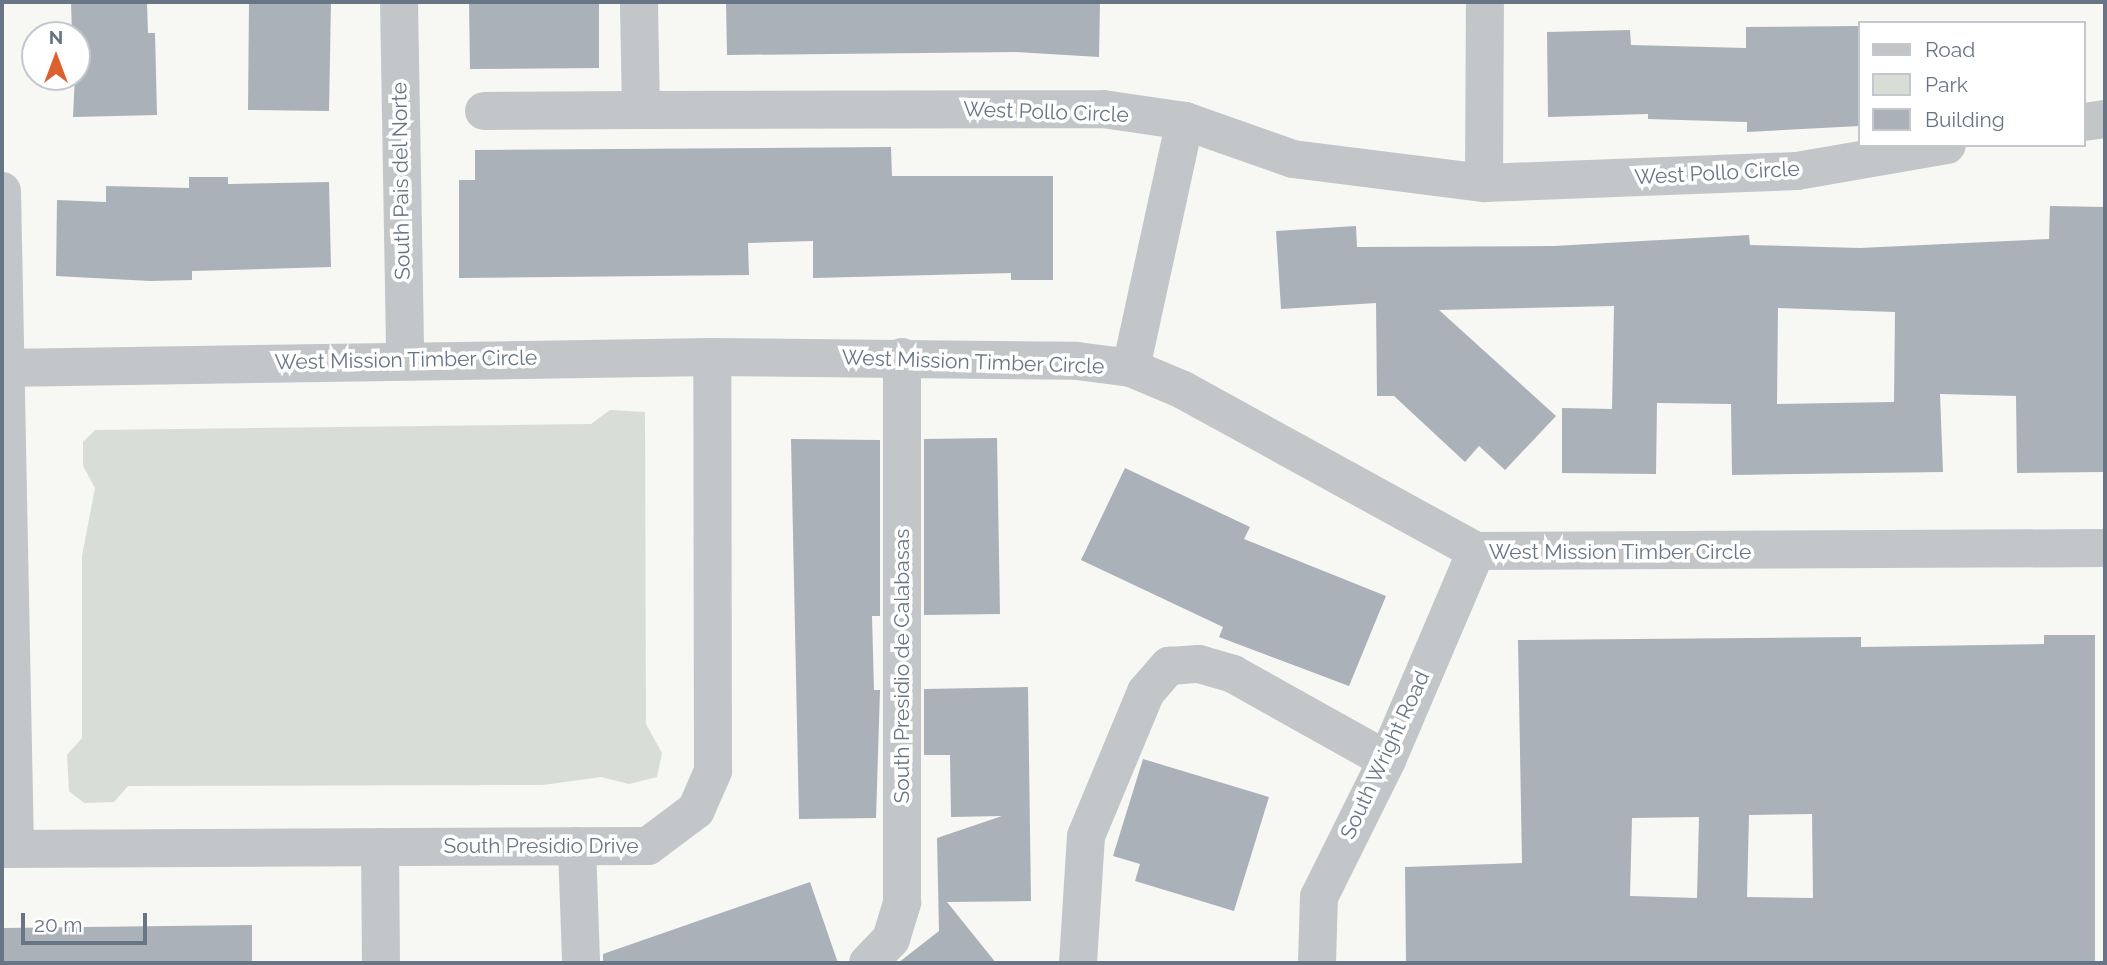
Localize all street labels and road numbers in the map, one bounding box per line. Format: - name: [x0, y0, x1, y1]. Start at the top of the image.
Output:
- street label: South Pais del Norte: [387, 82, 415, 280]
- street label: West Pollo Circle: [963, 97, 1129, 127]
- street label: West Pollo Circle: [1634, 156, 1800, 190]
- street label: West Mission Timber Circle: [274, 345, 538, 375]
- street label: West Mission Timber Circle: [841, 345, 1105, 379]
- street label: South Presidio de Calabasas: [889, 529, 915, 803]
- street label: West Mission Timber Circle: [1488, 539, 1752, 565]
- street label: South Wright Road: [1335, 667, 1435, 843]
- street label: South Presidio Drive: [443, 833, 639, 859]

